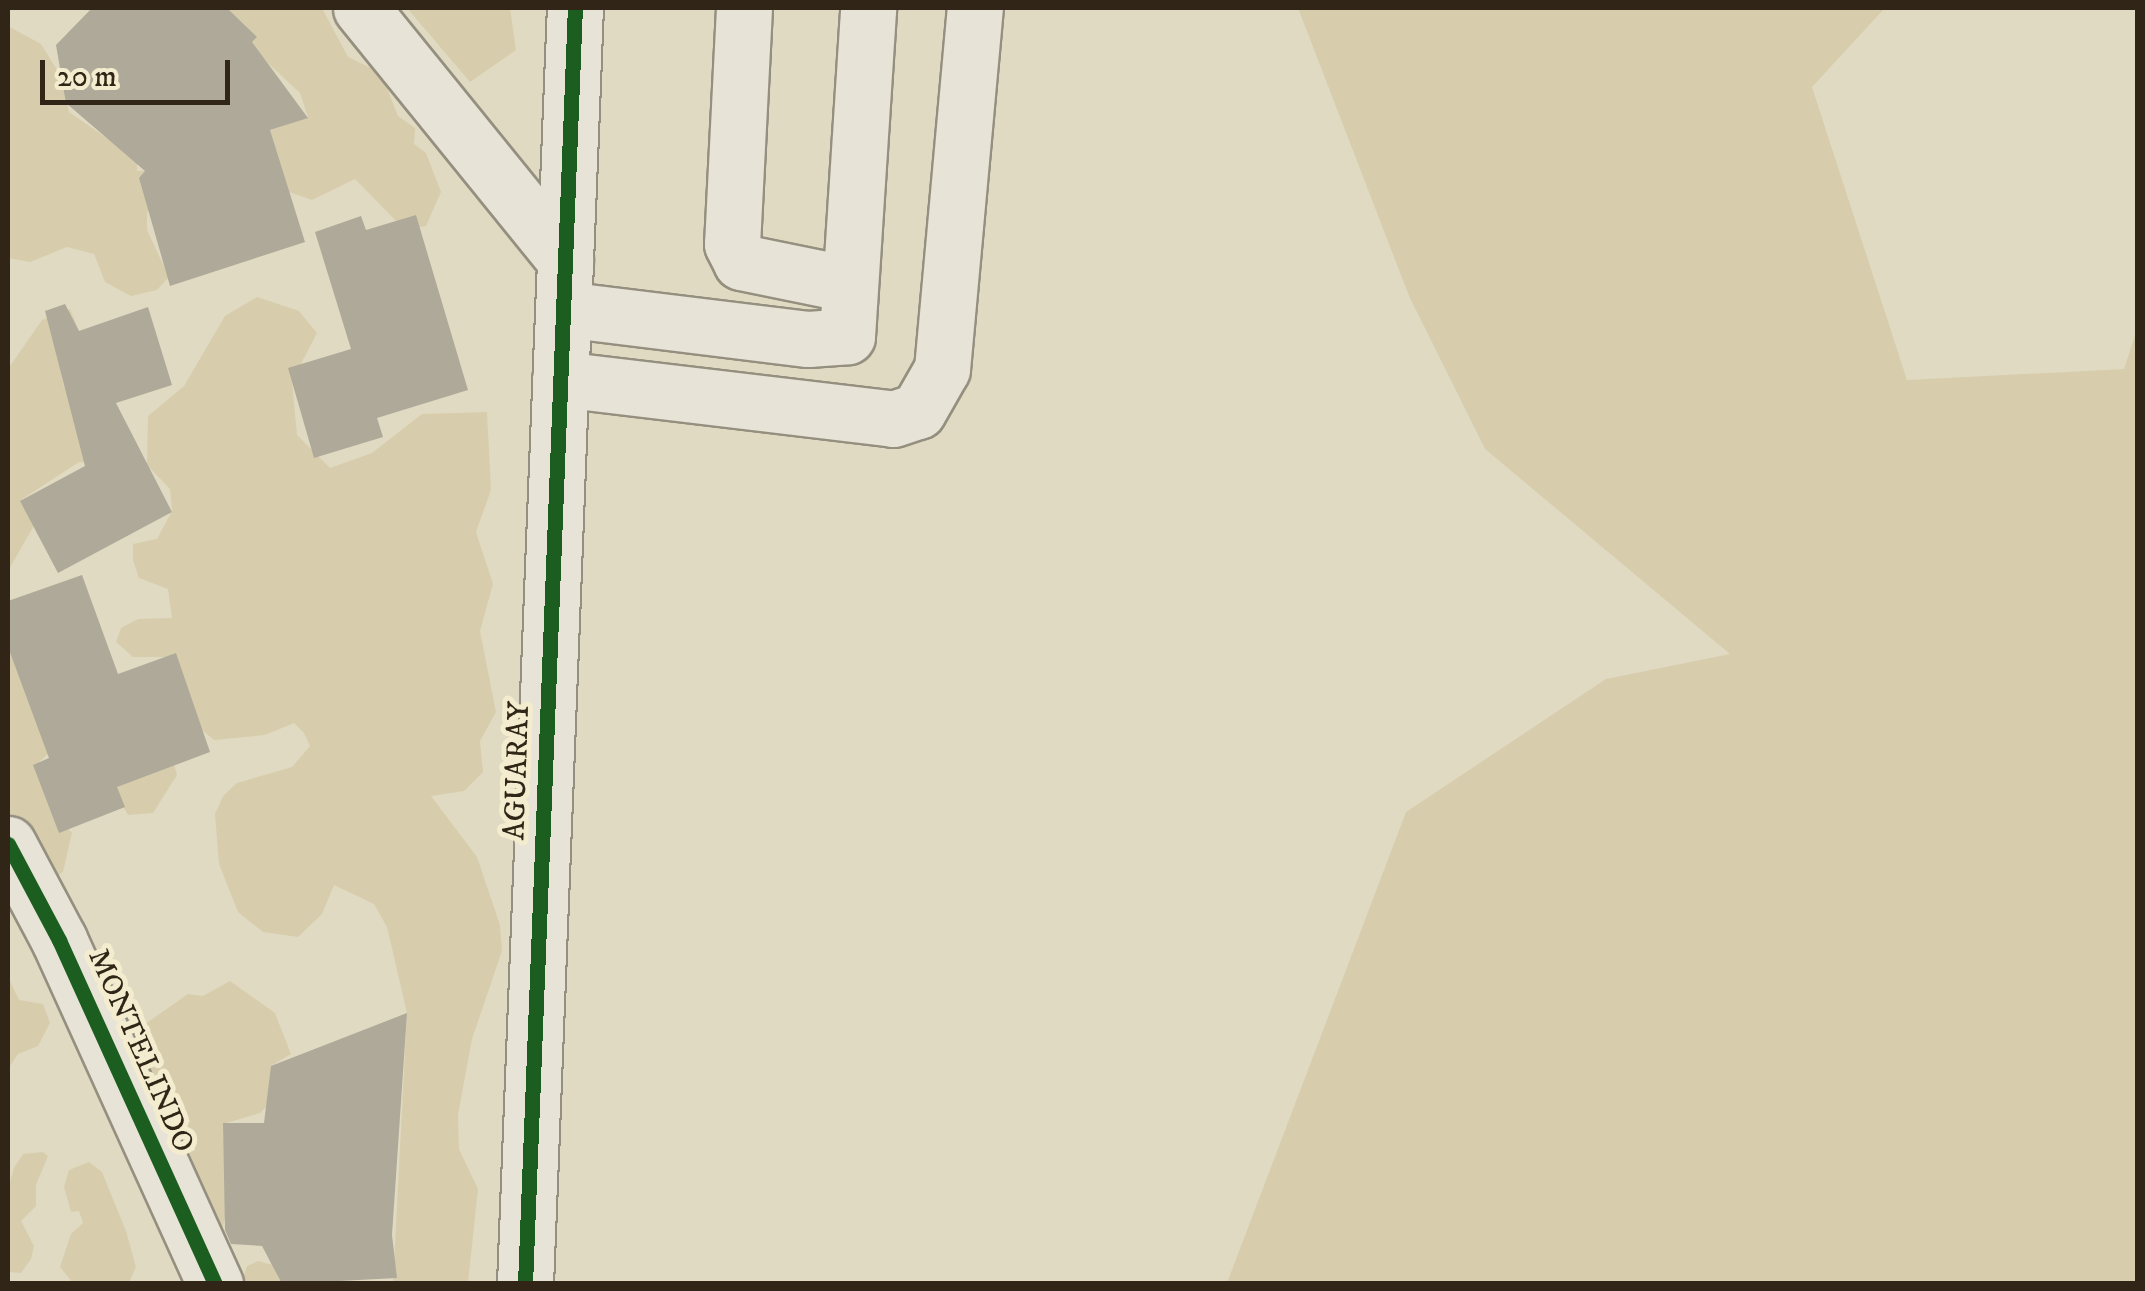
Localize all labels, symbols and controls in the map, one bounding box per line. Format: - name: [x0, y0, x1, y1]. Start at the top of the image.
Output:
- scale bar: [45, 40, 235, 102]
- text: 20 m: [57, 59, 117, 96]
- street label: AGUARAY: [498, 701, 538, 841]
- street label: MONTELINDO: [79, 944, 201, 1158]

